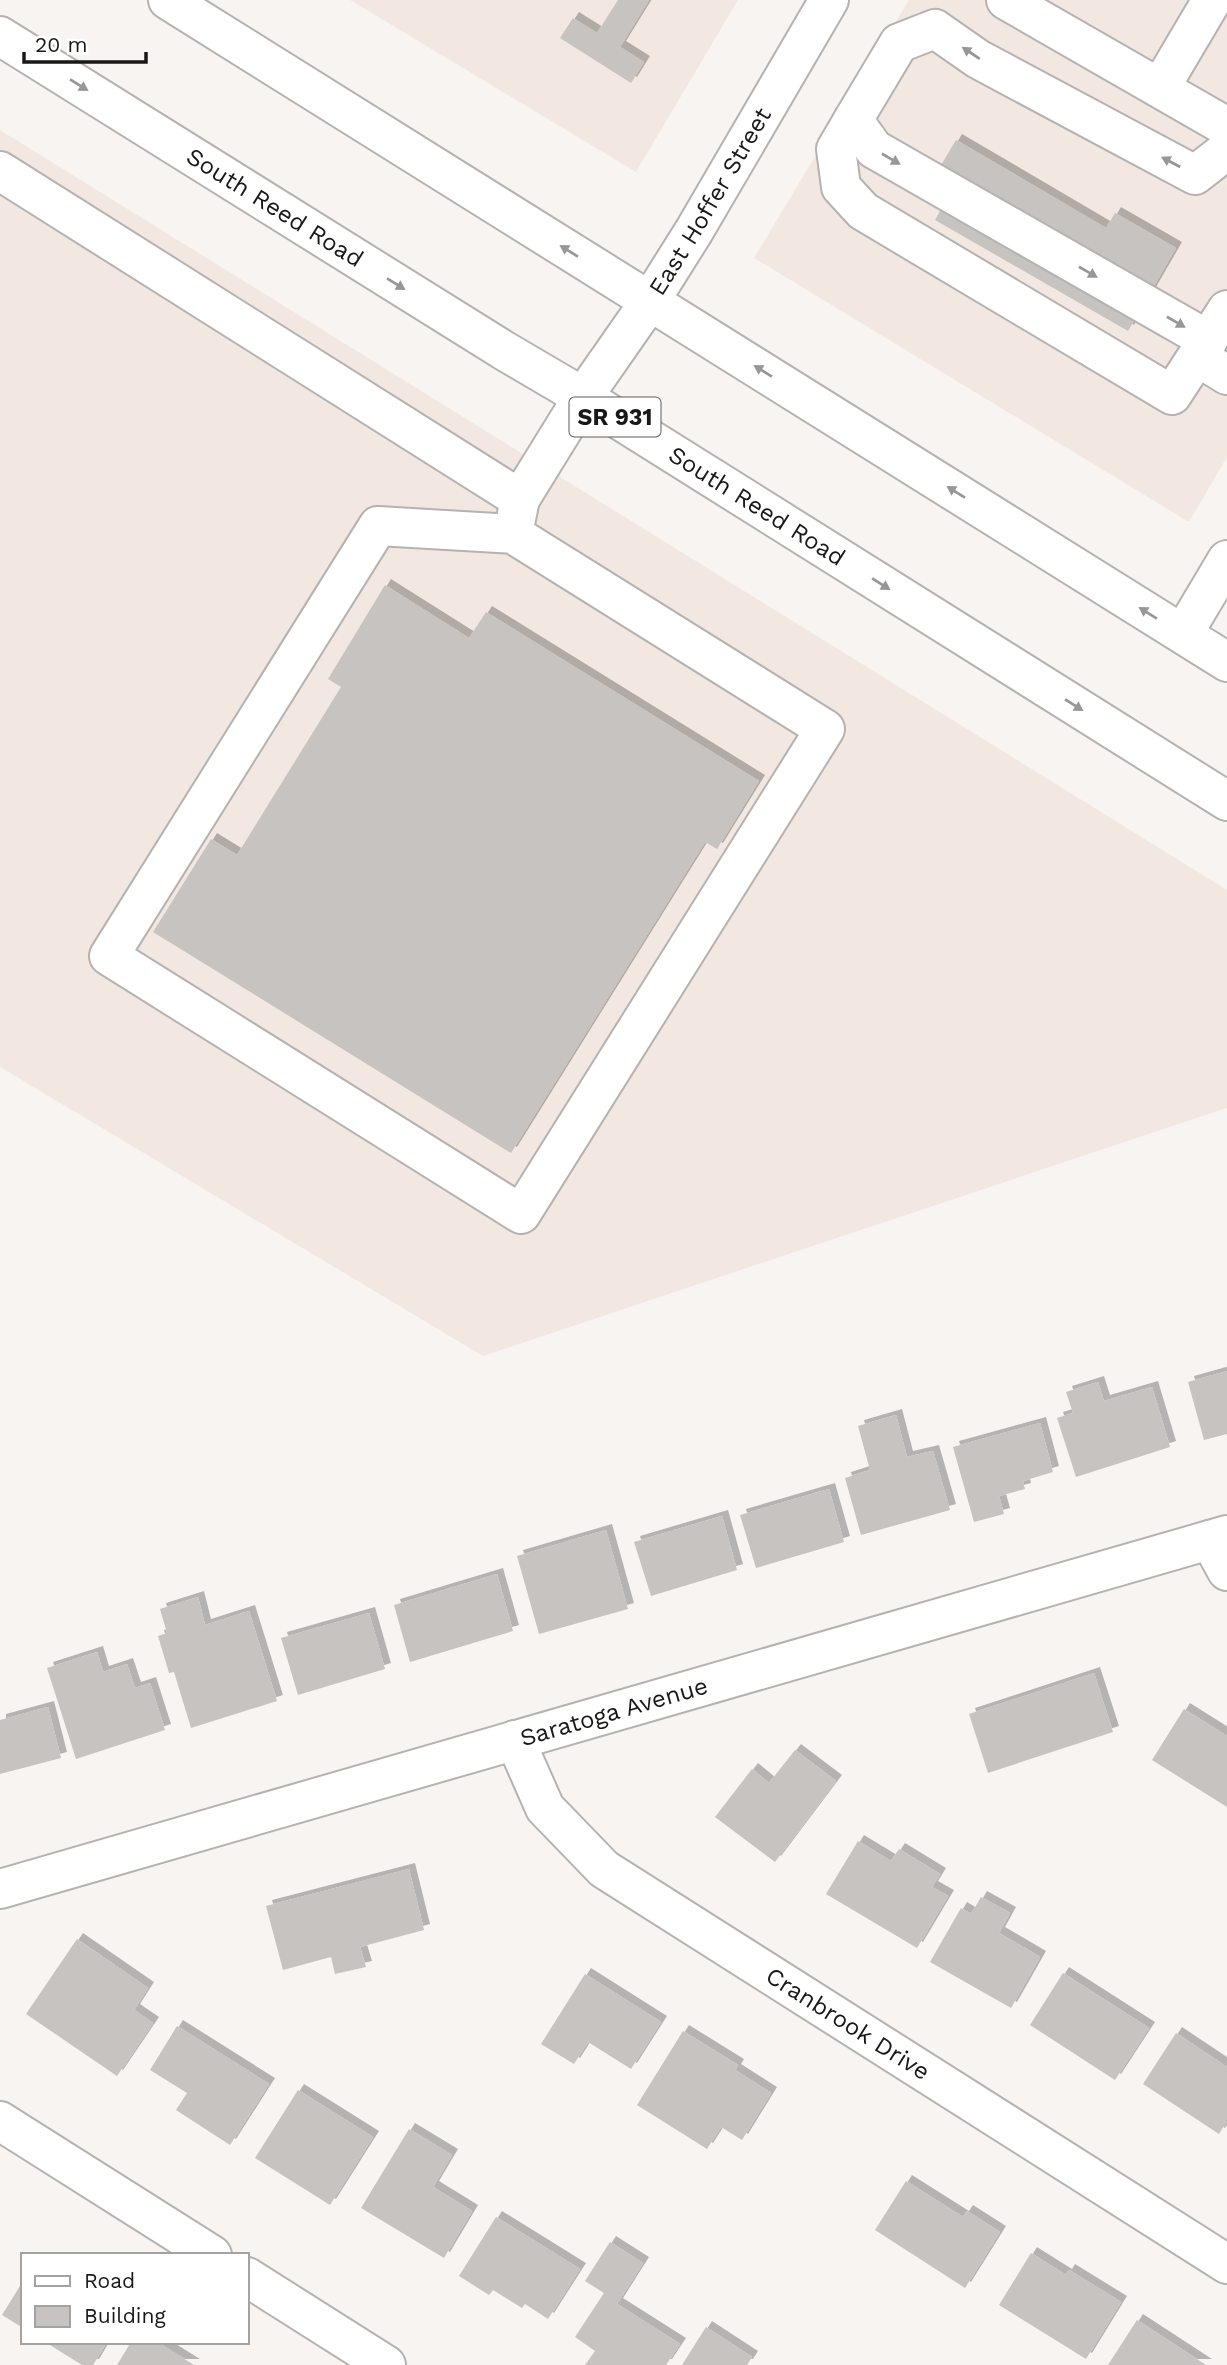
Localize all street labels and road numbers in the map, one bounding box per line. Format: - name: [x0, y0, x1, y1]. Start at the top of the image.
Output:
- street label: East Hoffer Street: [643, 103, 777, 300]
- street label: South Reed Road: [181, 142, 368, 273]
- road number: SR 931: [570, 398, 660, 436]
- street label: South Reed Road: [664, 440, 850, 572]
- street label: Saratoga Avenue: [517, 1672, 711, 1752]
- street label: Cranbrook Drive: [761, 1961, 935, 2086]

